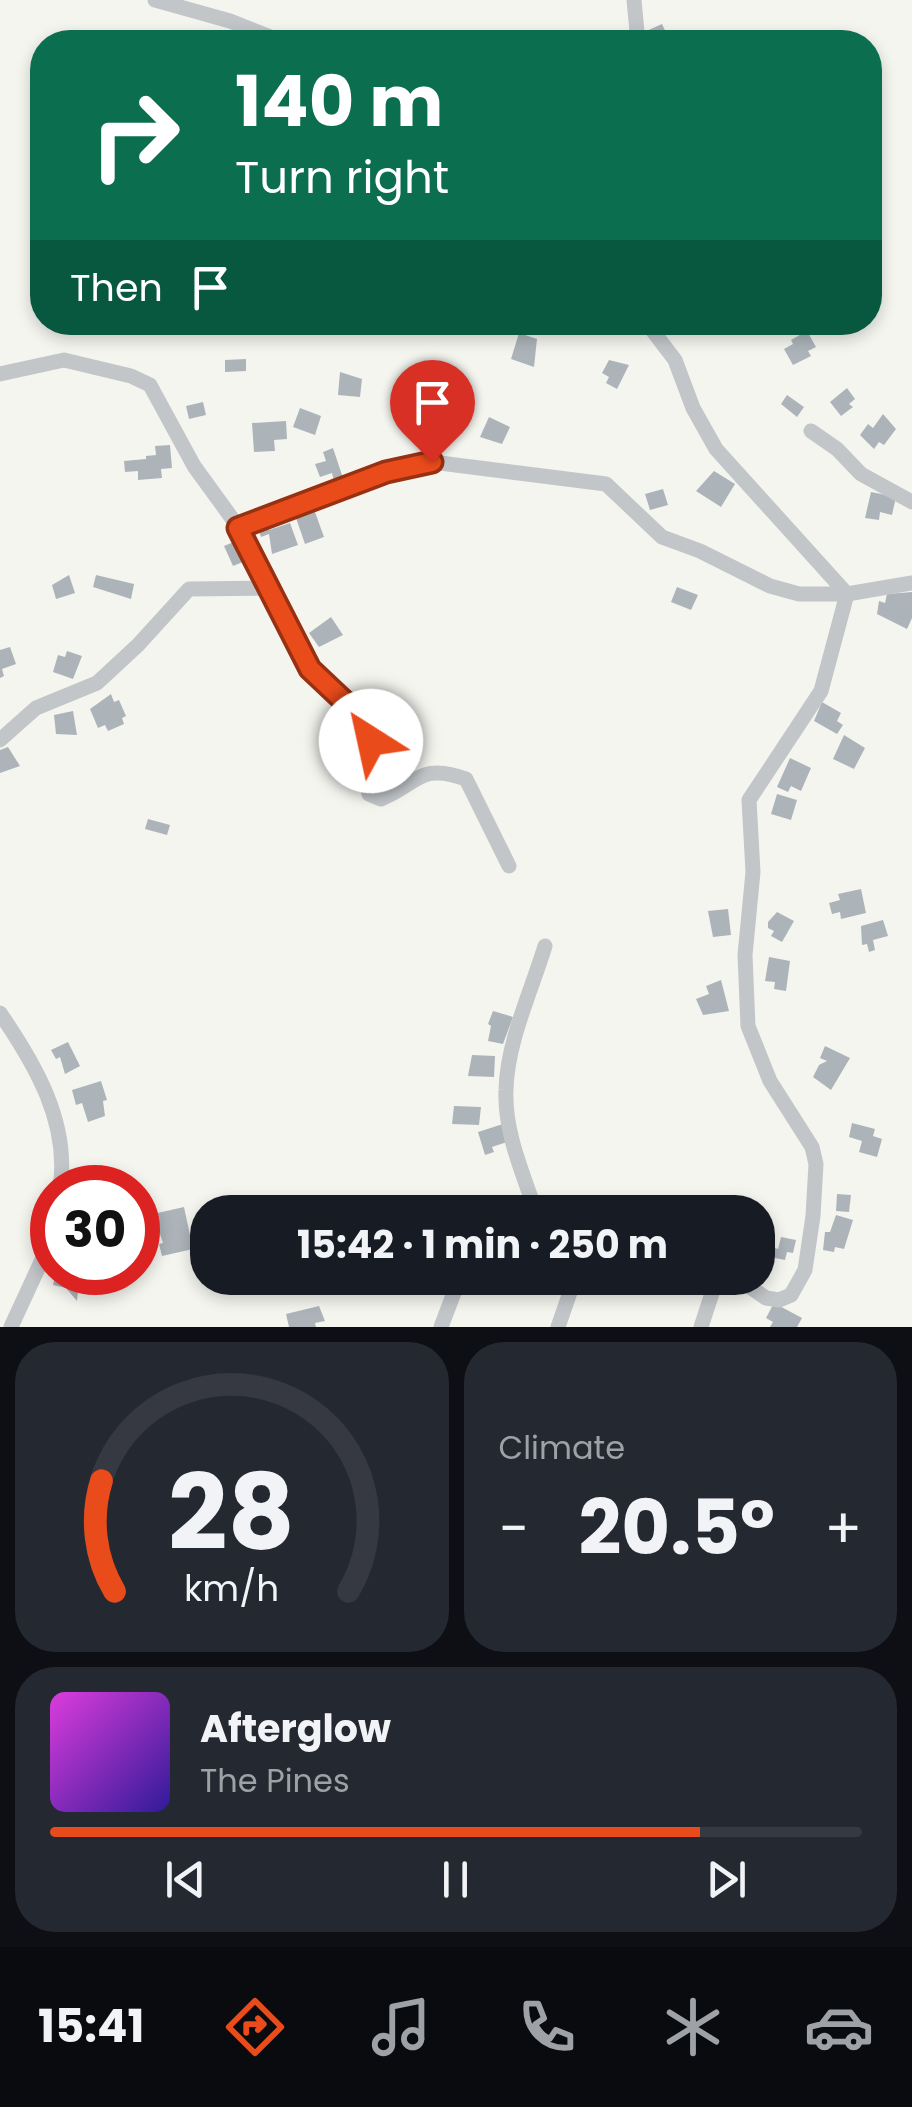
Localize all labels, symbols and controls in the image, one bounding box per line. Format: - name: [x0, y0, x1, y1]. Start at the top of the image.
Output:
- text: 140 m: [235, 52, 443, 151]
- icon: right: [70, 70, 200, 200]
- text: Turn right: [235, 146, 449, 209]
- icon: arrive: [183, 260, 238, 315]
- text: Then: [70, 261, 163, 314]
- pin: [390, 360, 475, 463]
- icon: arrive: [405, 375, 460, 430]
- position arrow: [319, 689, 423, 793]
- speed limit sign: 30: [30, 1165, 160, 1295]
- text: 15:42 · 1 min · 250 m: [297, 1218, 668, 1271]
- text: Climate: [499, 1425, 625, 1470]
- text: 28: [168, 1440, 295, 1585]
- text: 20.5°: [578, 1475, 775, 1580]
- text: −: [499, 1490, 529, 1567]
- text: +: [824, 1490, 862, 1567]
- text: km/h: [184, 1563, 279, 1614]
- text: Afterglow: [200, 1702, 391, 1755]
- text: The Pines: [200, 1758, 350, 1803]
- icon: previous: [158, 1852, 213, 1907]
- icon: pause: [428, 1852, 483, 1907]
- icon: next: [699, 1852, 754, 1907]
- icon: directions: [220, 1992, 290, 2062]
- icon: music: [366, 1992, 436, 2062]
- icon: phone: [512, 1992, 582, 2062]
- icon: climate: [658, 1992, 728, 2062]
- icon: car: [804, 1992, 874, 2062]
- text: 15:41: [38, 1995, 144, 2058]

